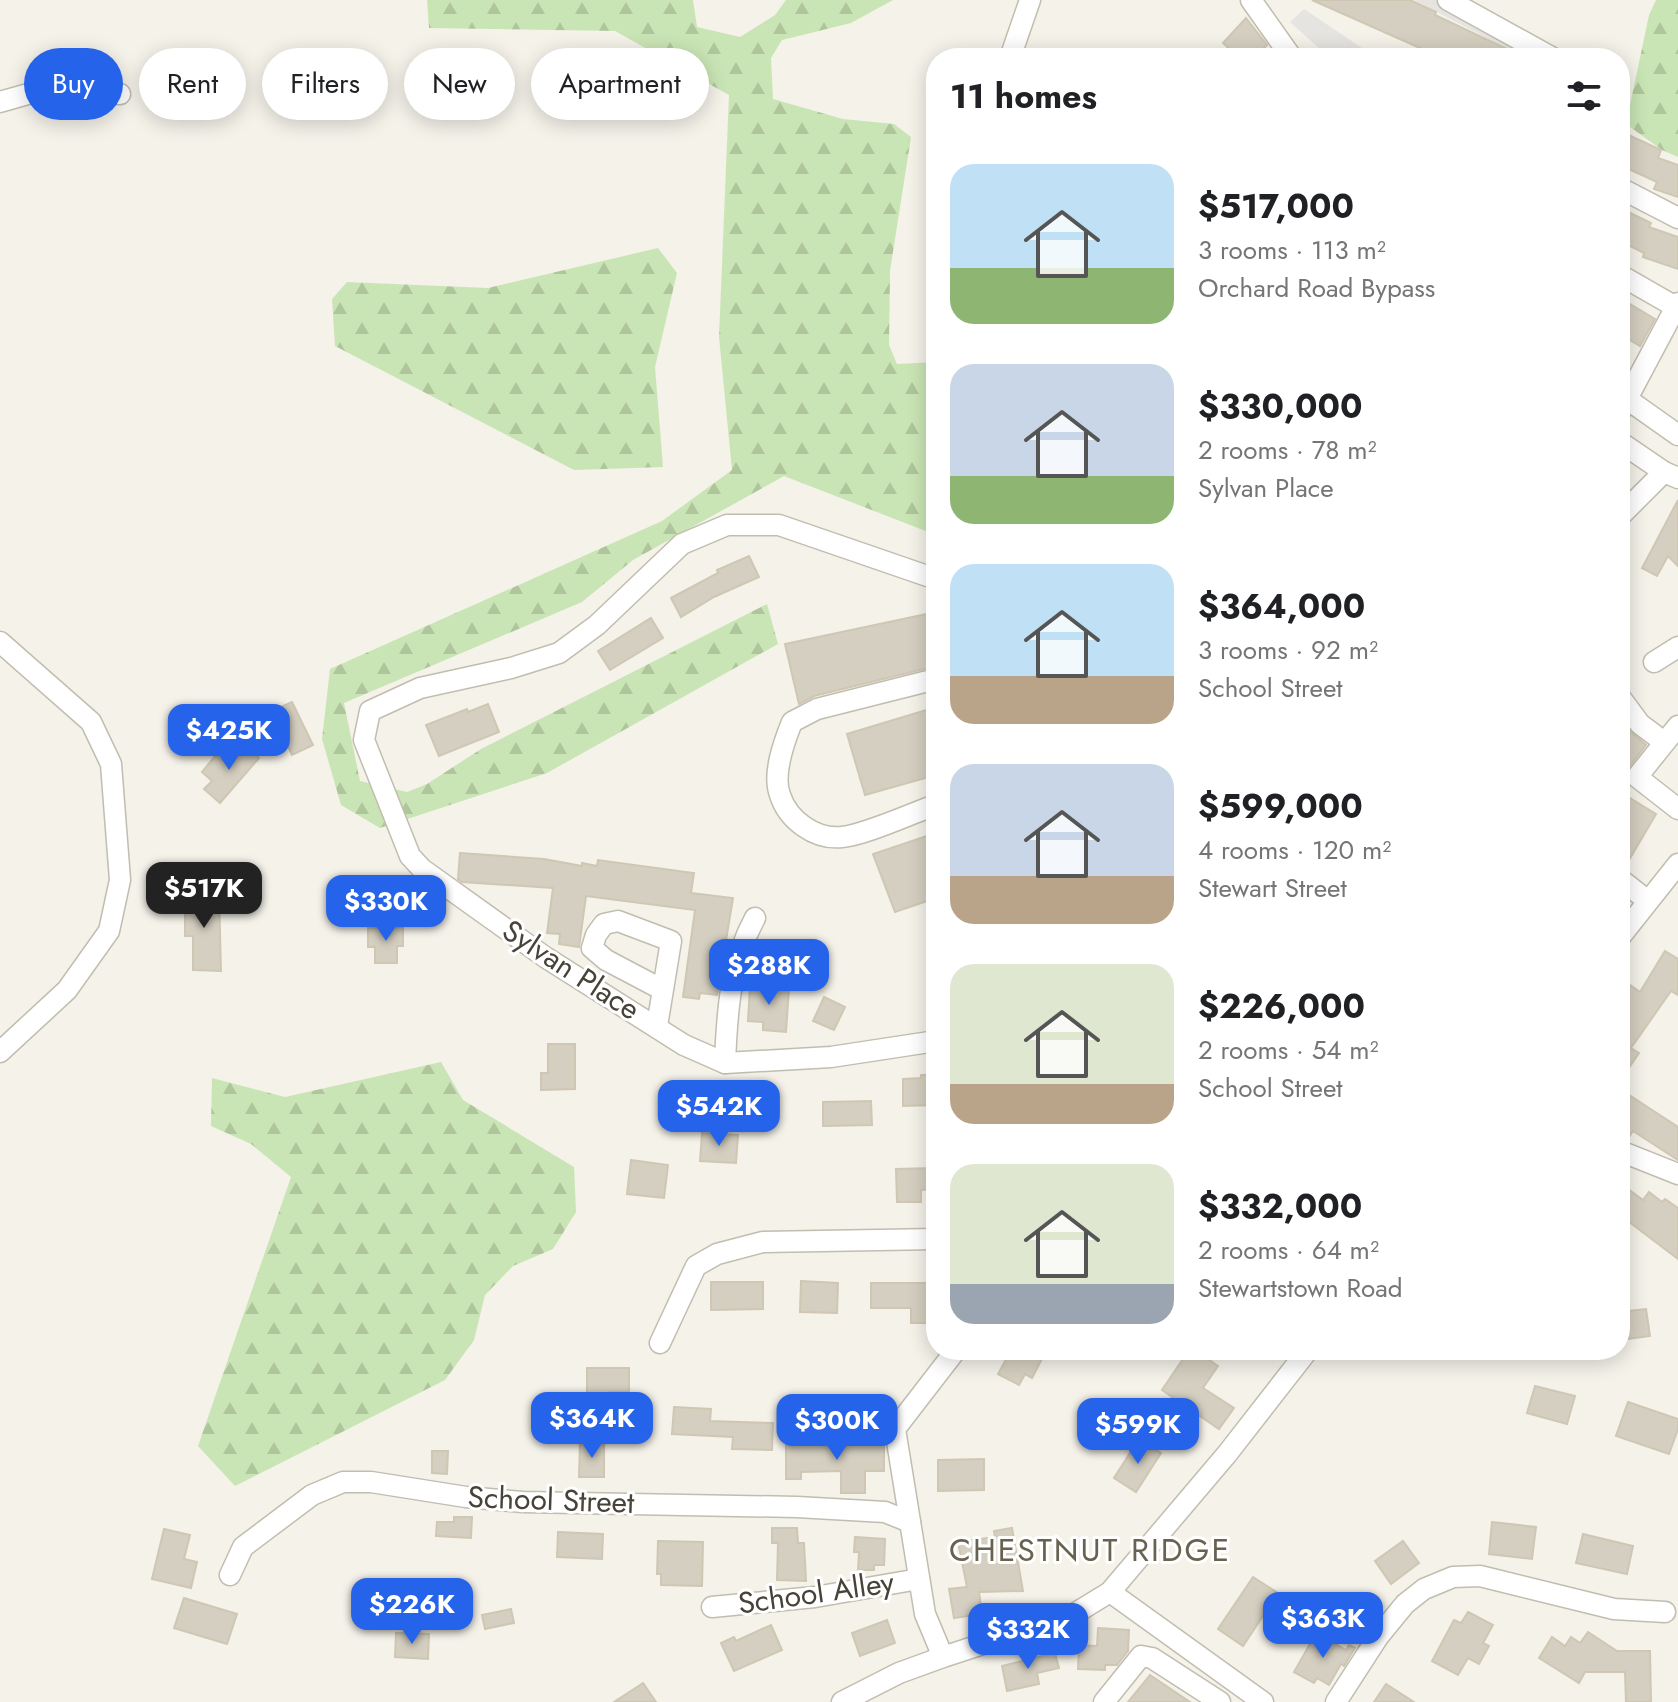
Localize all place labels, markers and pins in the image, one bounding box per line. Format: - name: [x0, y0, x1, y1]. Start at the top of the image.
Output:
- pin: $425K: [173, 704, 285, 772]
- pin: $517K: [148, 862, 260, 930]
- pin: $330K: [330, 875, 442, 943]
- pin: $288K: [713, 939, 825, 1007]
- pin: $542K: [663, 1080, 775, 1148]
- pin: $364K: [536, 1392, 648, 1460]
- pin: $300K: [781, 1394, 893, 1462]
- pin: $599K: [1082, 1398, 1194, 1466]
- pin: $226K: [356, 1578, 468, 1646]
- pin: $363K: [1267, 1592, 1379, 1660]
- pin: $332K: [972, 1603, 1084, 1671]

